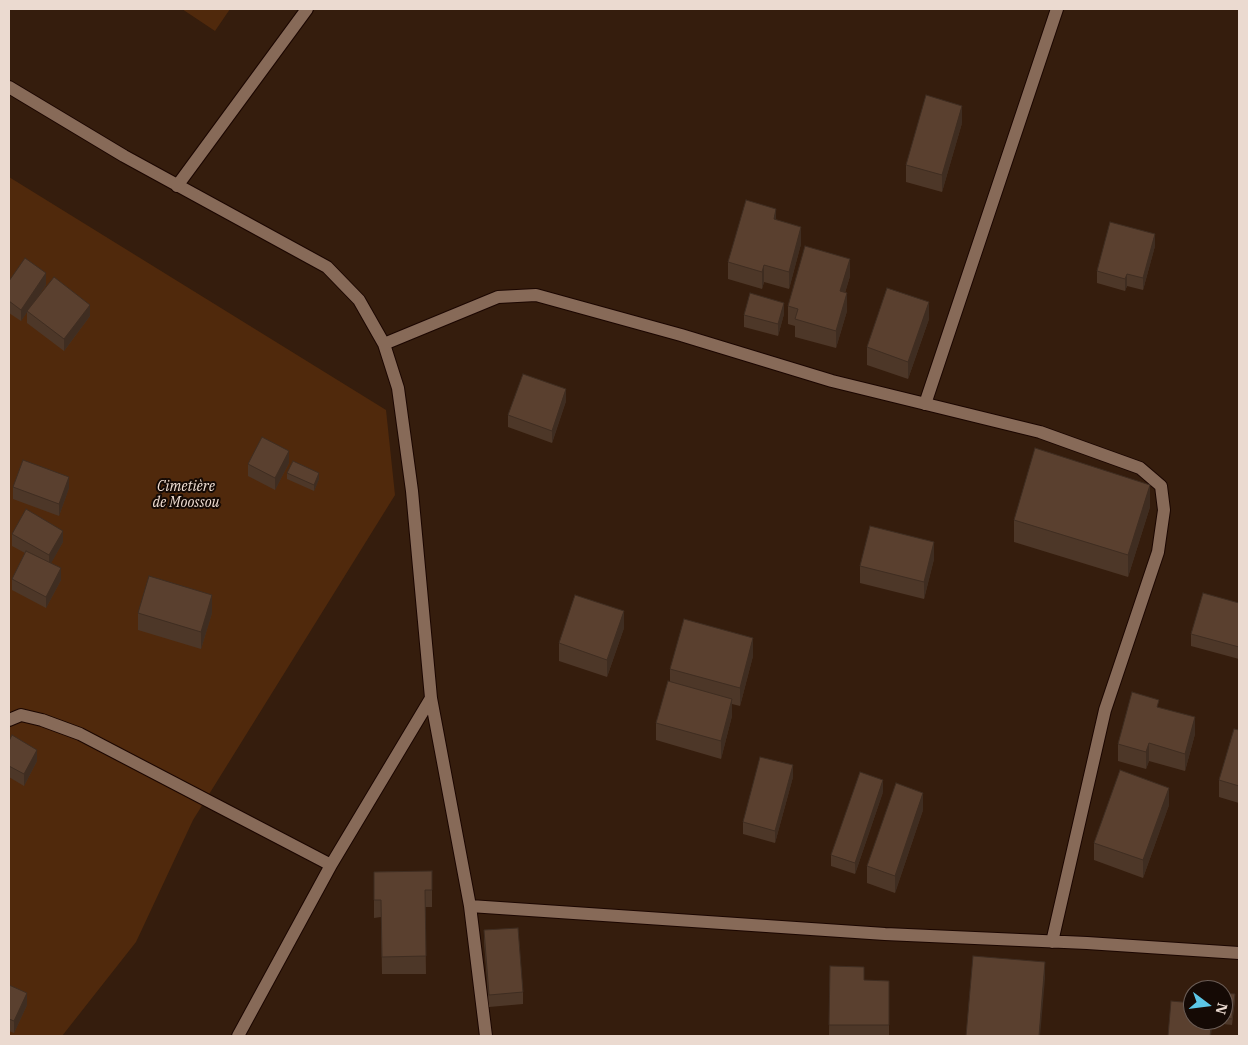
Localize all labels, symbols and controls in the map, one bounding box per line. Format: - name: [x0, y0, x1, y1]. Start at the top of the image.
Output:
- park label: Cimetière de Moossou: [152, 479, 220, 512]
- north arrow: [1183, 980, 1233, 1030]
- text: N: [1211, 1001, 1232, 1016]

